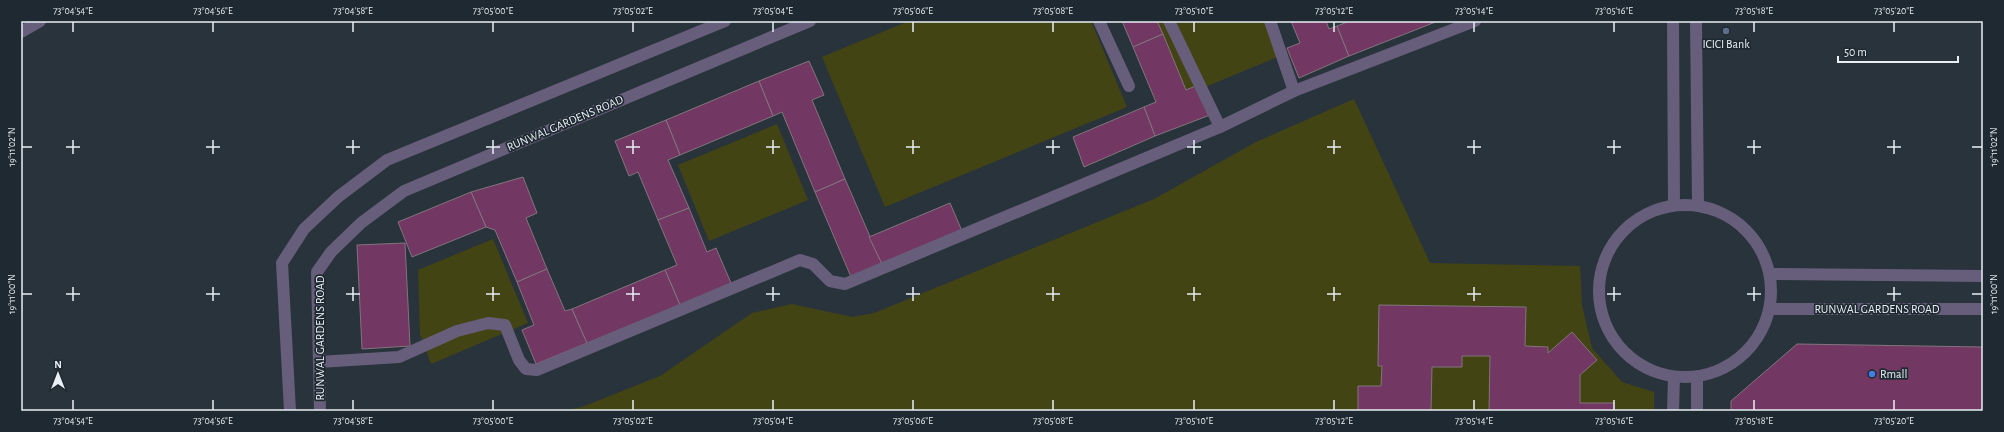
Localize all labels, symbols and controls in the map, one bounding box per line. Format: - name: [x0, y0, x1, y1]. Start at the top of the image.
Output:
- text: 73°04'54"E: [53, 6, 93, 16]
- text: 73°04'56"E: [193, 6, 233, 16]
- text: 73°04'58"E: [333, 6, 373, 16]
- text: 73°05'00"E: [473, 6, 513, 16]
- text: 73°05'02"E: [613, 6, 653, 16]
- text: 73°05'04"E: [753, 6, 793, 16]
- text: 73°05'06"E: [893, 6, 933, 16]
- text: 73°05'08"E: [1033, 6, 1073, 16]
- text: 73°05'10"E: [1175, 6, 1214, 16]
- text: 73°05'12"E: [1315, 6, 1353, 16]
- text: 73°05'14"E: [1455, 6, 1493, 16]
- text: 73°05'16"E: [1595, 6, 1633, 16]
- text: 73°05'18"E: [1735, 6, 1773, 16]
- text: 73°05'20"E: [1874, 6, 1914, 16]
- marker: ICICI Bank: [1721, 26, 1731, 36]
- place label: ICICI Bank: [1702, 38, 1750, 50]
- scale bar: [1838, 38, 1958, 64]
- text: 50 m: [1844, 46, 1867, 58]
- street label: RUNWAL GARDENS ROAD: [505, 93, 625, 153]
- text: 19°11'02"N: [7, 127, 17, 167]
- text: 19°11'02"N: [1989, 127, 1999, 167]
- text: 19°11'00"N: [7, 274, 17, 314]
- text: 19°11'00"N: [1989, 274, 1999, 314]
- street label: RUNWAL GARDENS ROAD: [314, 275, 326, 401]
- street label: RUNWAL GARDENS ROAD: [1814, 303, 1940, 315]
- north arrow: [38, 354, 78, 394]
- text: N: [54, 359, 62, 370]
- place label: Rmall: [1880, 368, 1908, 380]
- marker: Rmall: [1867, 369, 1877, 379]
- text: 73°04'54"E: [53, 416, 93, 426]
- text: 73°04'56"E: [193, 416, 233, 426]
- text: 73°04'58"E: [333, 416, 373, 426]
- text: 73°05'00"E: [473, 416, 513, 426]
- text: 73°05'02"E: [613, 416, 653, 426]
- text: 73°05'04"E: [753, 416, 793, 426]
- text: 73°05'06"E: [893, 416, 933, 426]
- text: 73°05'08"E: [1033, 416, 1073, 426]
- text: 73°05'10"E: [1175, 416, 1214, 426]
- text: 73°05'12"E: [1315, 416, 1353, 426]
- text: 73°05'14"E: [1455, 416, 1493, 426]
- text: 73°05'16"E: [1595, 416, 1633, 426]
- text: 73°05'18"E: [1735, 416, 1773, 426]
- text: 73°05'20"E: [1874, 416, 1914, 426]

